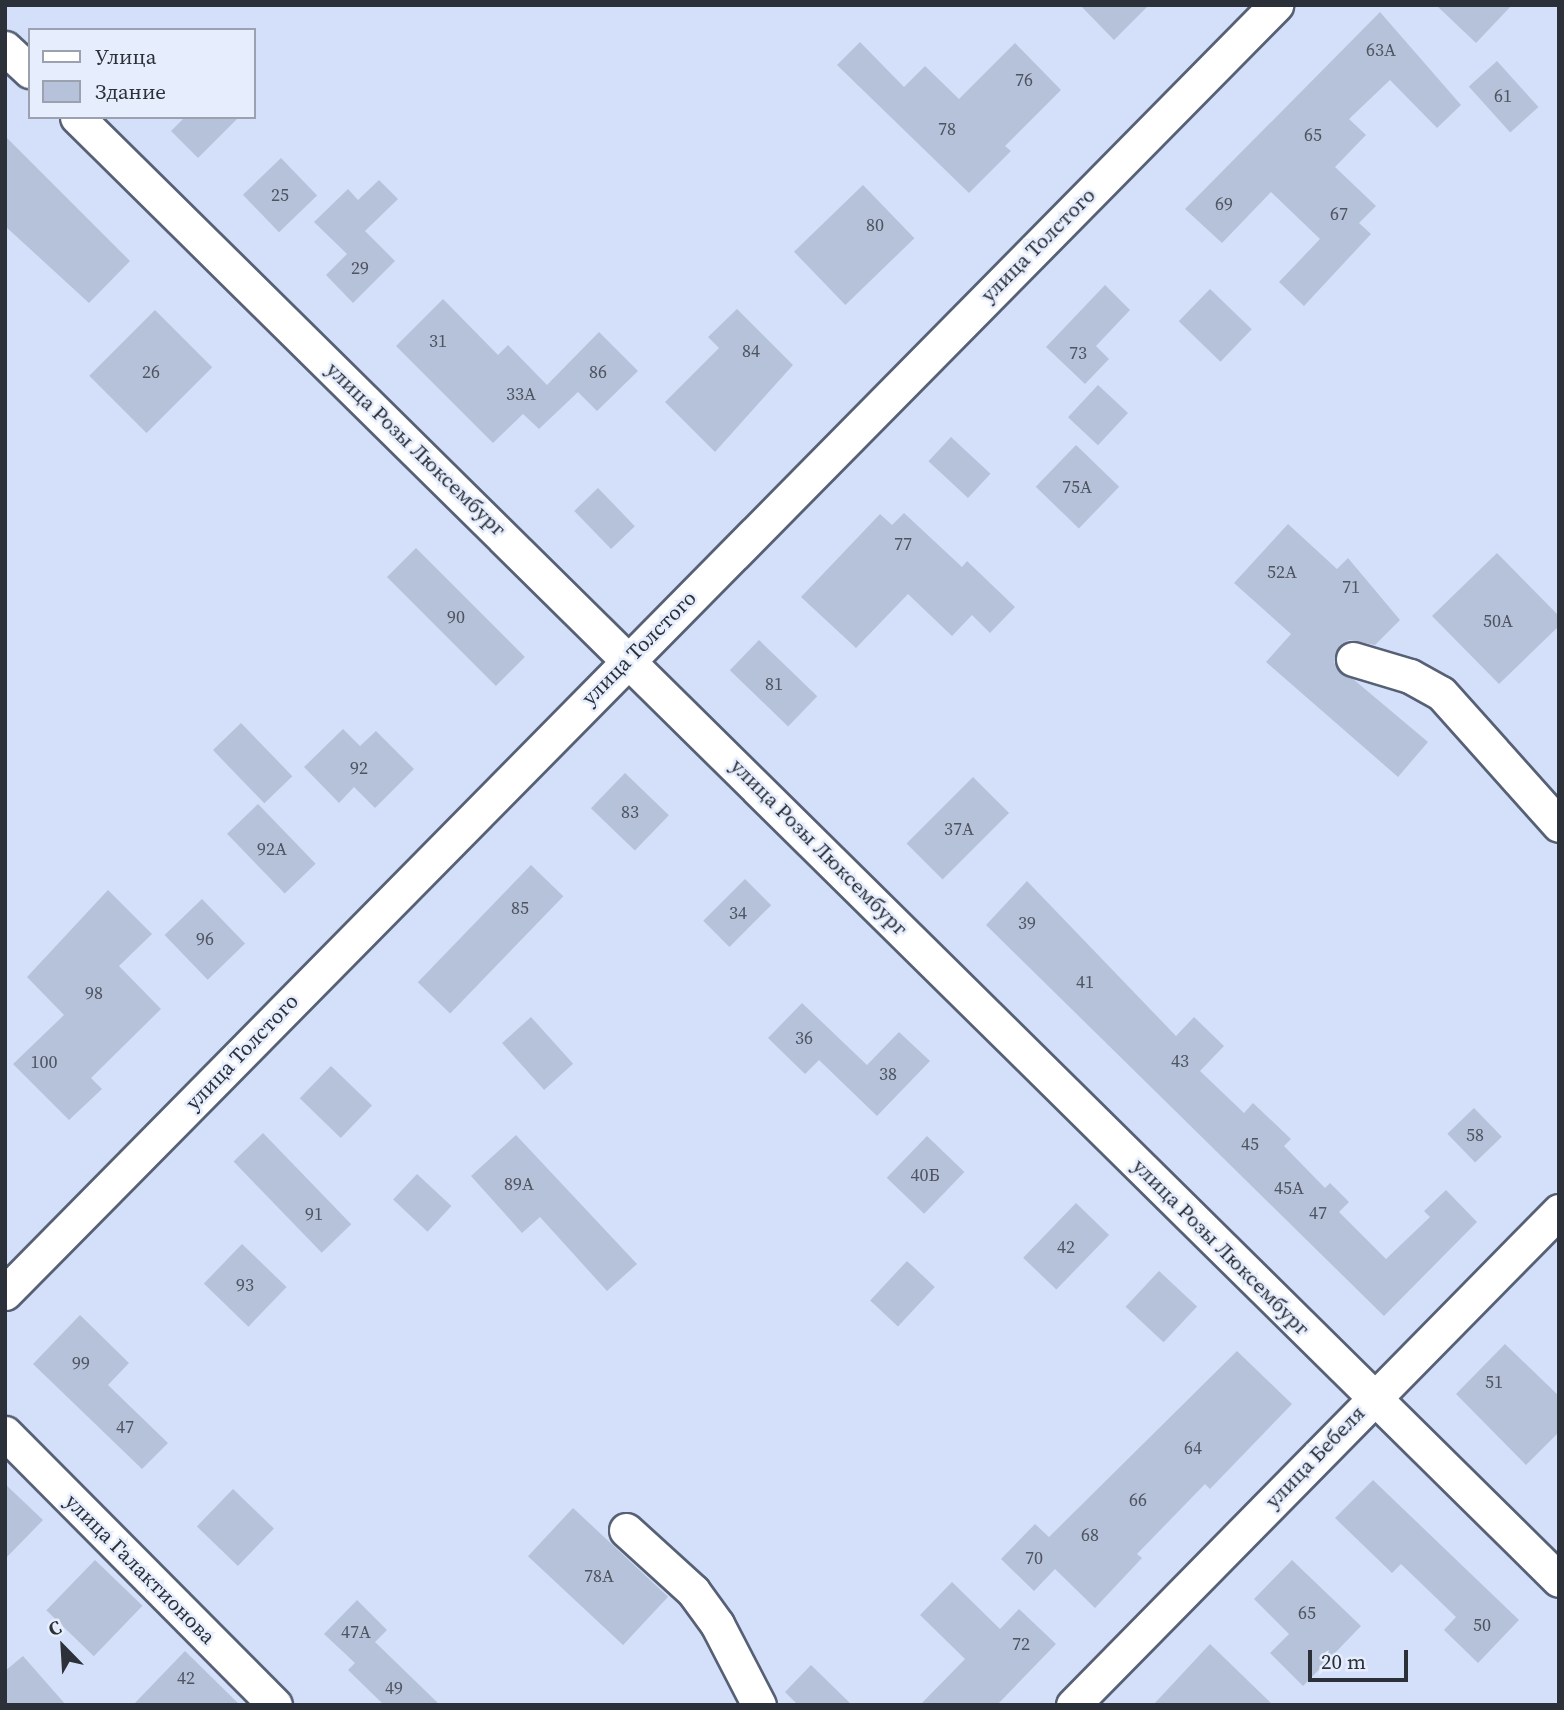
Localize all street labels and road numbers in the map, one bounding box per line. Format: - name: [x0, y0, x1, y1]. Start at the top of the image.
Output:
- street label: улица Толстого: [975, 182, 1101, 308]
- street label: улица Розы Люксембург: [321, 357, 511, 541]
- street label: улица Толстого: [576, 585, 702, 711]
- street label: улица Розы Люксембург: [725, 753, 913, 941]
- street label: улица Толстого: [180, 989, 304, 1115]
- street label: улица Розы Люксембург: [1127, 1153, 1315, 1341]
- street label: улица Бебеля: [1260, 1401, 1370, 1513]
- street label: улица Галактионова: [60, 1489, 220, 1649]

